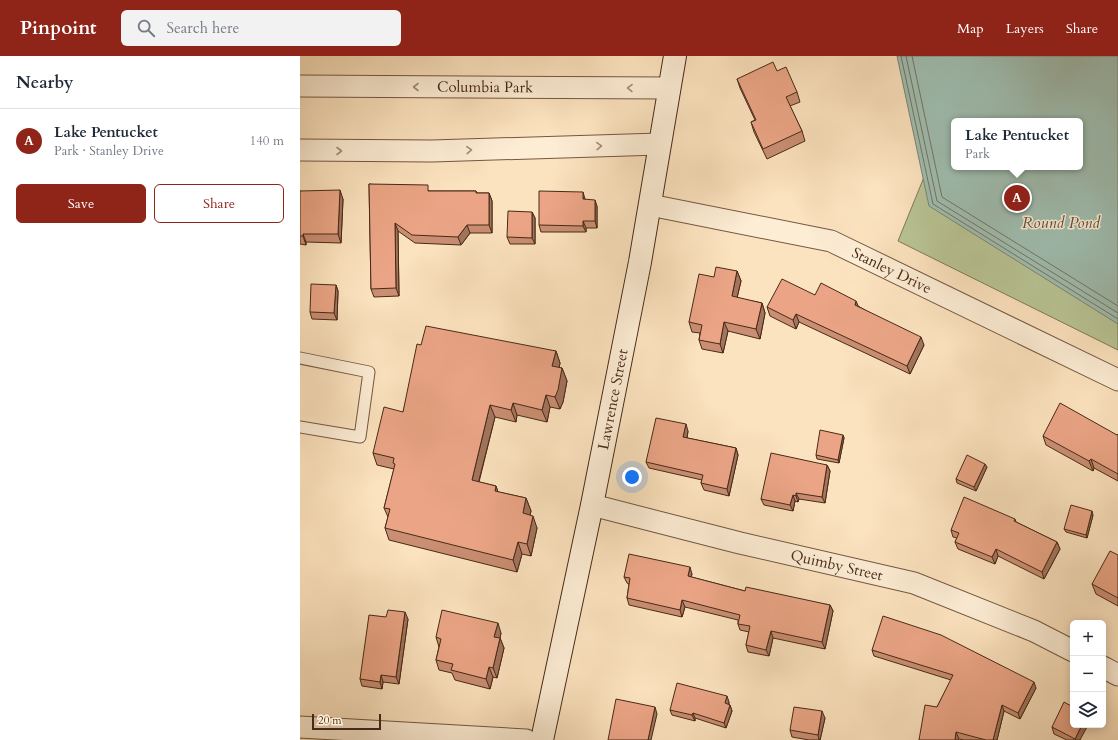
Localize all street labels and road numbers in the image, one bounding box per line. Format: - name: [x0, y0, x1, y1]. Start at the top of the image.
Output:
- street label: Columbia Park: [437, 77, 533, 97]
- street label: Stanley Drive: [849, 243, 935, 298]
- street label: Lawrence Street: [593, 347, 633, 451]
- street label: Quimby Street: [789, 545, 885, 586]

